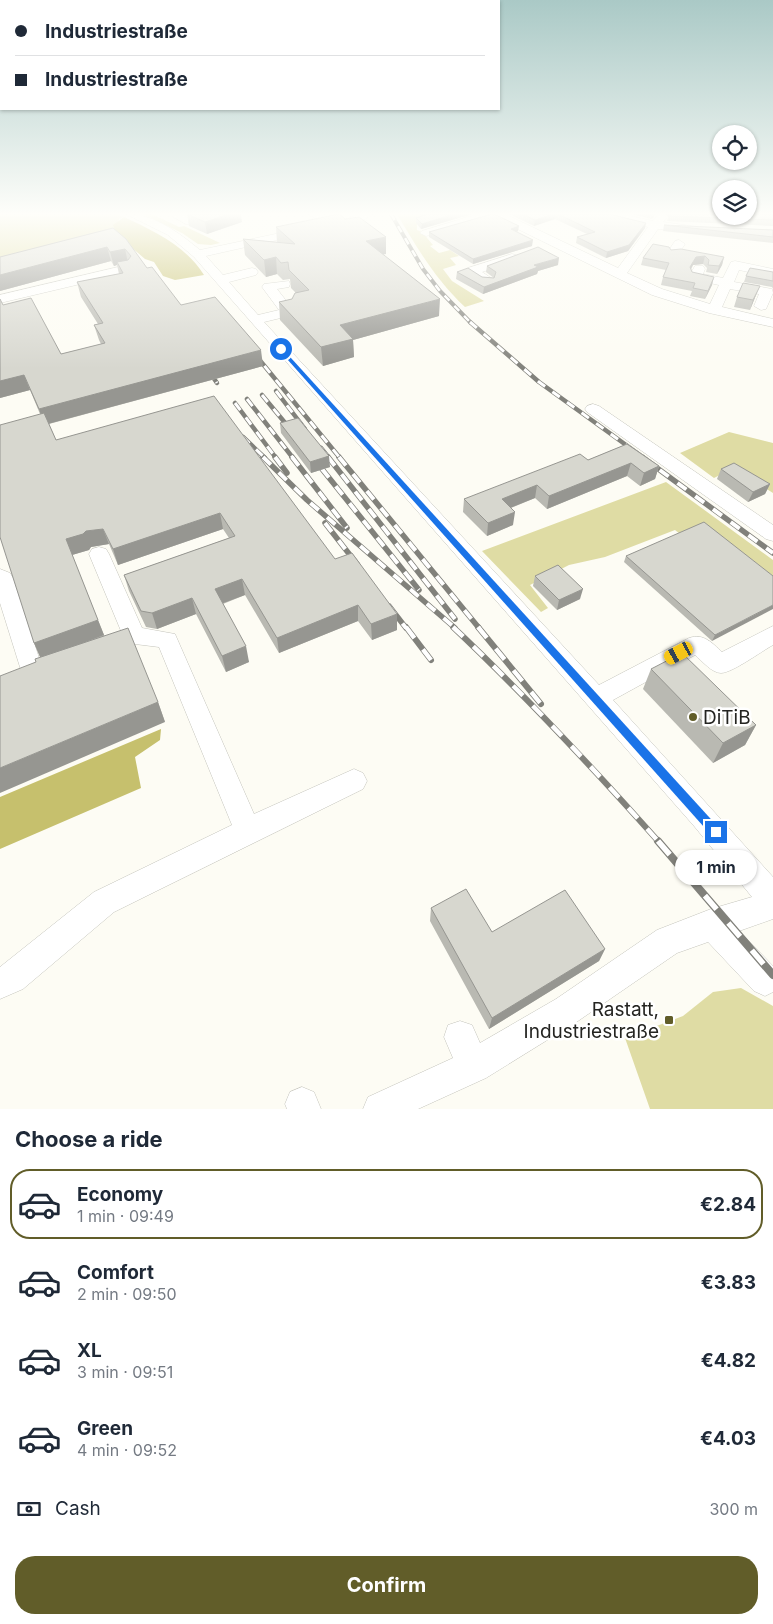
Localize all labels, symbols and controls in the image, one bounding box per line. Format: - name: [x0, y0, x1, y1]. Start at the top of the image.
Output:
- text: Industriestraße: [45, 20, 188, 43]
- text: Industriestraße: [45, 68, 188, 91]
- map controls: [712, 125, 757, 225]
- button: locate: [712, 125, 757, 170]
- button: layers: [712, 180, 757, 225]
- route start: [270, 338, 292, 360]
- car: [662, 639, 695, 667]
- place label: DiTiB: [703, 706, 751, 729]
- marker: DiTiB: [687, 711, 699, 723]
- route end: [705, 821, 727, 843]
- callout: 1 min: [675, 850, 757, 884]
- text: 1 min: [696, 857, 736, 877]
- place label: Rastatt, Industriestraße: [524, 998, 659, 1043]
- marker: Rastatt, Industriestraße: [663, 1014, 675, 1026]
- text: Choose a ride: [15, 1126, 163, 1152]
- icon: car: [17, 1182, 62, 1227]
- text: Economy: [77, 1183, 163, 1206]
- text: €2.84: [700, 1193, 756, 1216]
- text: 1 min · 09:49: [77, 1206, 174, 1226]
- icon: car: [17, 1260, 62, 1305]
- text: Comfort: [77, 1261, 154, 1284]
- text: €3.83: [701, 1271, 756, 1294]
- text: 2 min · 09:50: [77, 1284, 177, 1304]
- icon: car: [17, 1338, 62, 1383]
- text: XL: [77, 1339, 102, 1362]
- text: €4.82: [701, 1349, 756, 1372]
- text: 3 min · 09:51: [77, 1362, 173, 1382]
- icon: car: [17, 1416, 62, 1461]
- text: Green: [77, 1417, 133, 1440]
- text: €4.03: [700, 1427, 756, 1450]
- text: 4 min · 09:52: [77, 1440, 177, 1460]
- icon: cash: [15, 1495, 43, 1523]
- text: Cash: [55, 1497, 101, 1520]
- text: 300 m: [709, 1499, 758, 1519]
- button: Confirm: [15, 1556, 758, 1614]

